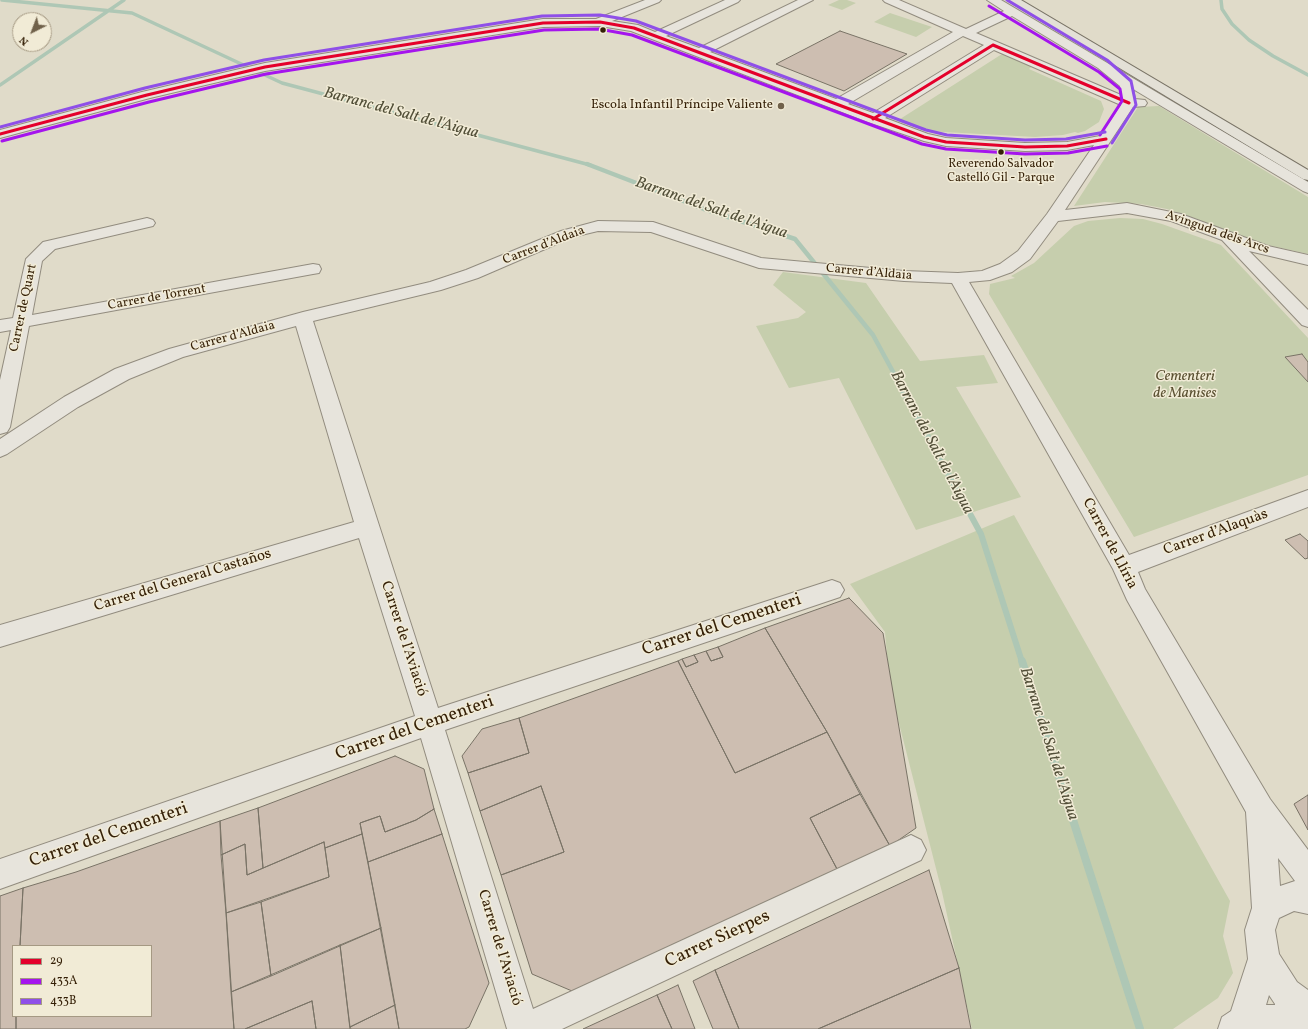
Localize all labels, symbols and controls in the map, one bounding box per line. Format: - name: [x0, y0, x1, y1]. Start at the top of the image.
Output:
- north arrow: [12, 12, 52, 52]
- unlabelled marker: [598, 25, 608, 35]
- text: N: [16, 32, 32, 49]
- water label: Barranc del Salt de l'Aigua: [321, 84, 481, 144]
- place label: Escola Infantil Príncipe Valiente: [591, 98, 773, 114]
- marker: Escola Infantil Príncipe Valiente: [776, 101, 786, 111]
- marker: Reverendo Salvador Castelló Gil - Parque: [996, 147, 1006, 157]
- place label: Reverendo Salvador Castelló Gil - Parque: [947, 158, 1055, 186]
- water label: Barranc del Salt de l'Aigua: [632, 174, 790, 244]
- street label: Avinguda dels Arcs: [1163, 208, 1271, 258]
- street label: Carrer d’Aldaia: [501, 223, 587, 269]
- street label: Carrer d’Aldaia: [825, 261, 913, 285]
- street label: Carrer de Quart: [7, 263, 41, 353]
- street label: Carrer de Torrent: [107, 282, 207, 314]
- street label: Carrer d’Aldaia: [189, 318, 277, 356]
- water label: Barranc del Salt de l'Aigua: [885, 368, 977, 518]
- park label: Cementeri de Manises: [1153, 368, 1217, 403]
- street label: Carrer de Llíria: [1077, 495, 1141, 593]
- street label: Carrer d’Alaquàs: [1161, 506, 1271, 560]
- street label: Carrer del General Castaños: [92, 545, 274, 617]
- street label: Carrer de l’Aviació: [376, 579, 430, 699]
- street label: Carrer del Cementeri: [640, 590, 804, 662]
- water label: Barranc del Salt de l'Aigua: [1014, 665, 1082, 823]
- street label: Carrer del Cementeri: [333, 692, 497, 766]
- street label: Carrer del Cementeri: [27, 799, 191, 873]
- street label: Carrer de l’Aviació: [473, 888, 525, 1008]
- street label: Carrer Sierpes: [662, 906, 774, 974]
- legend: [12, 945, 152, 1017]
- text: 29: [50, 953, 63, 969]
- text: 433A: [50, 973, 77, 989]
- text: 433B: [50, 993, 76, 1009]

